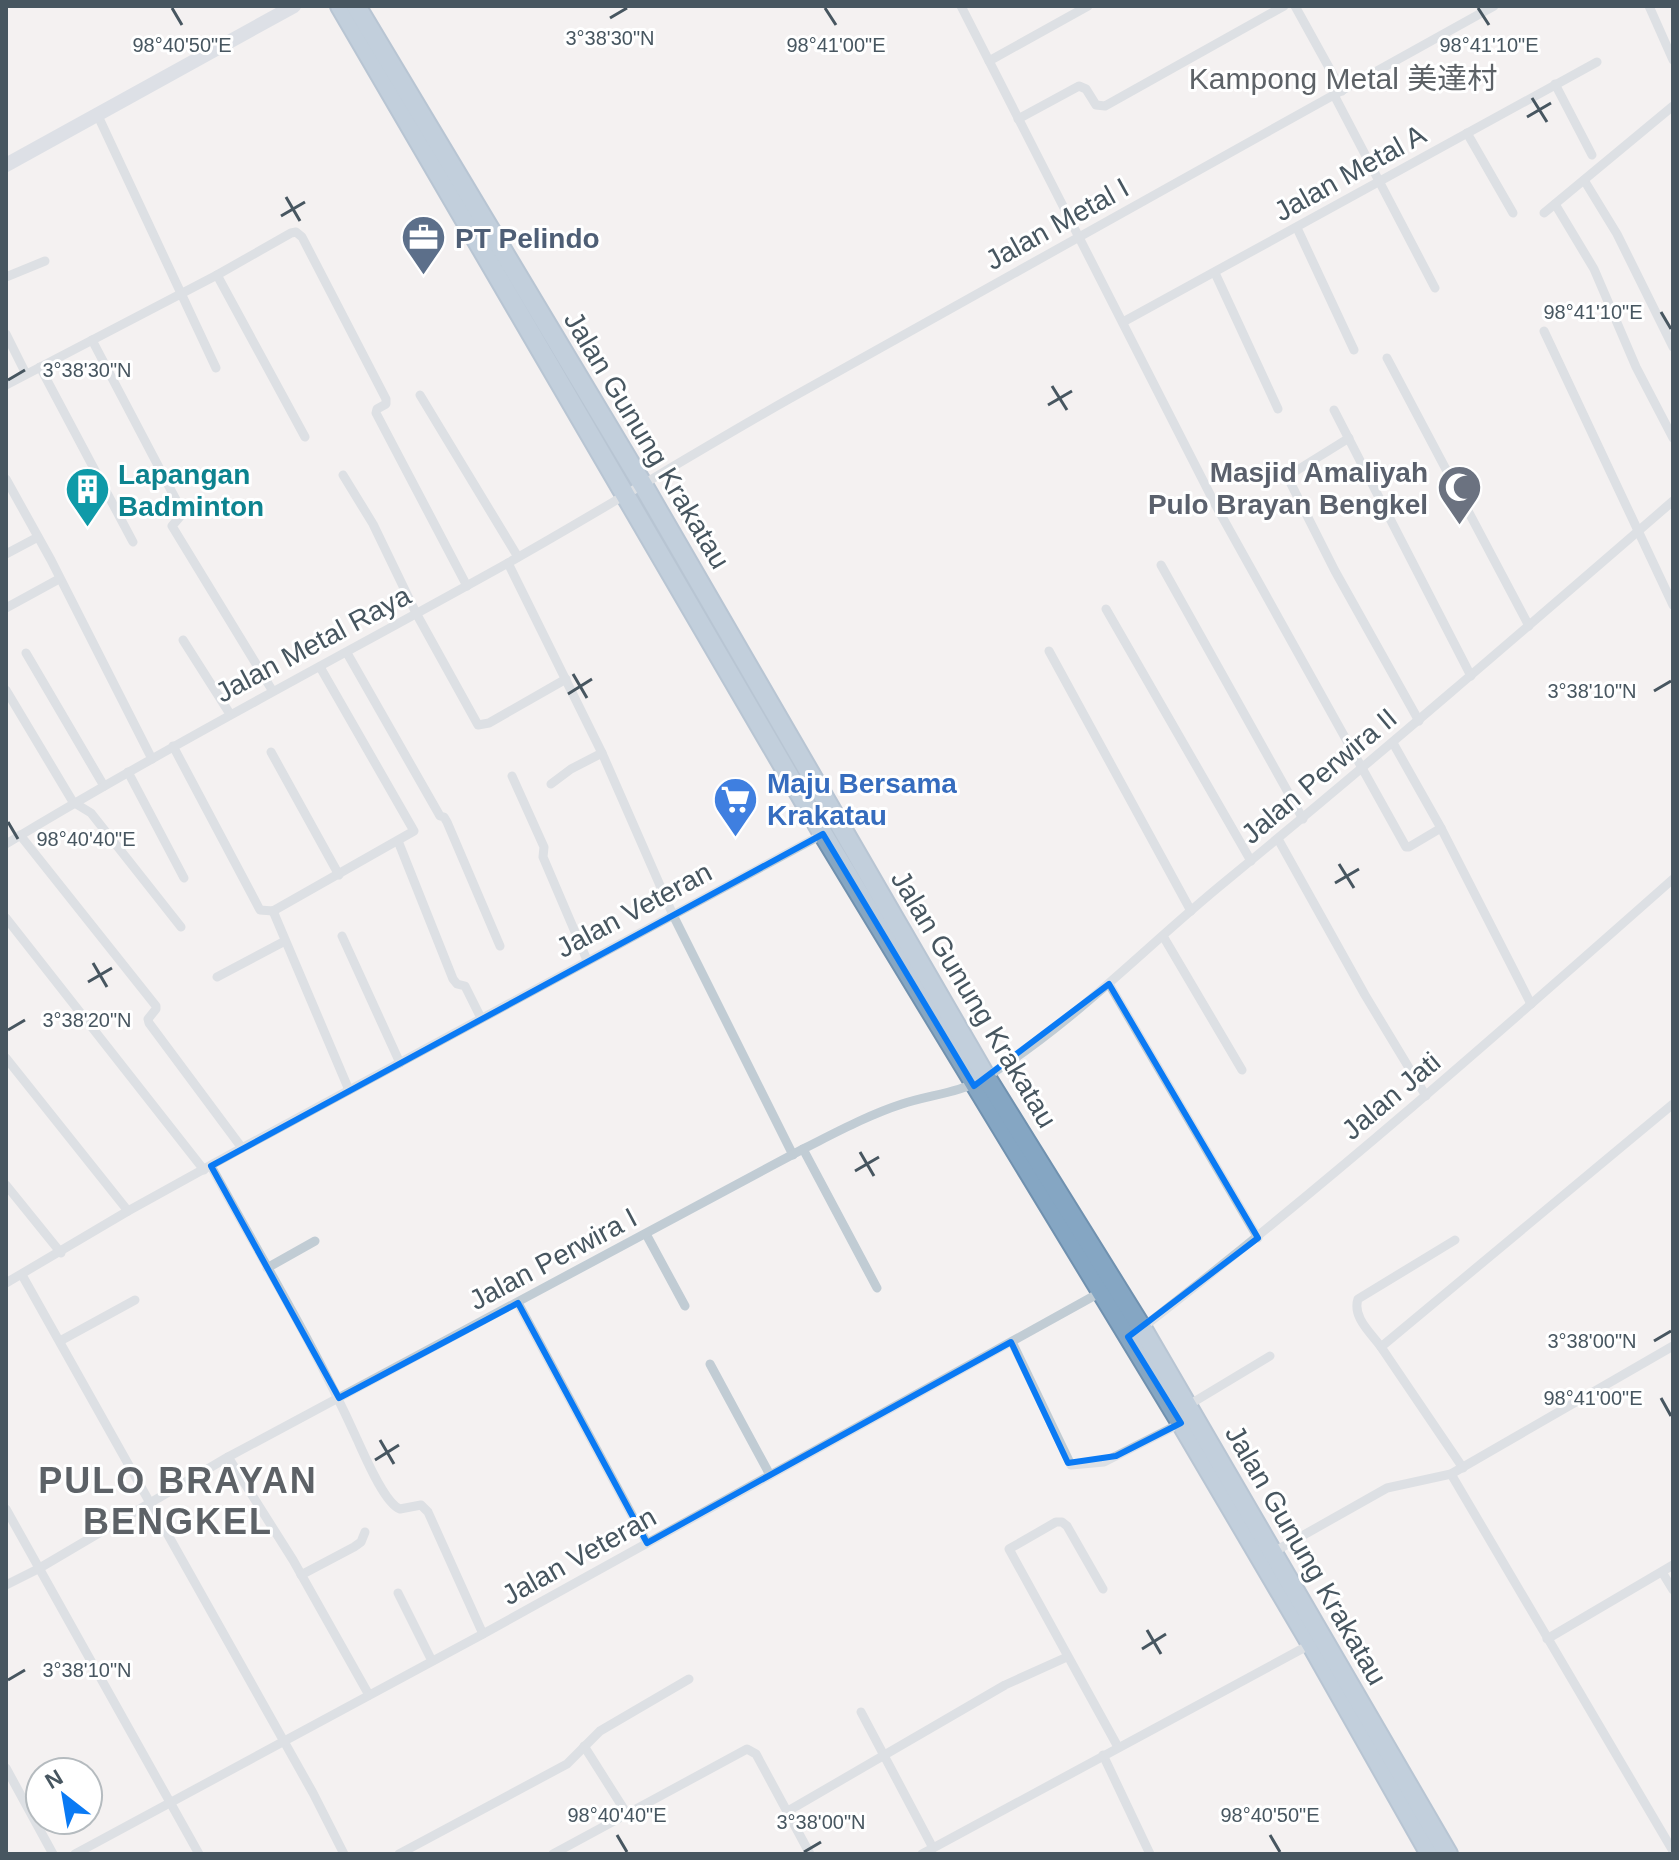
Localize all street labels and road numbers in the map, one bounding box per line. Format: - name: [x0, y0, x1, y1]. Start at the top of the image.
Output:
- street label: Jalan Metal A: [1269, 119, 1431, 227]
- street label: Jalan Metal I: [980, 172, 1134, 276]
- street label: Jalan Gunung Krakatau: [558, 306, 736, 574]
- street label: Jalan Metal Raya: [210, 579, 416, 708]
- street label: Jalan Perwira II: [1235, 702, 1403, 850]
- street label: Jalan Veteran: [551, 856, 717, 964]
- street label: Jalan Gunung Krakatau: [885, 865, 1063, 1133]
- street label: Jalan Jati: [1336, 1046, 1446, 1146]
- street label: Jalan Perwira I: [464, 1202, 642, 1316]
- street label: Jalan Gunung Krakatau: [1219, 1420, 1393, 1690]
- street label: Jalan Veteran: [497, 1501, 661, 1611]

